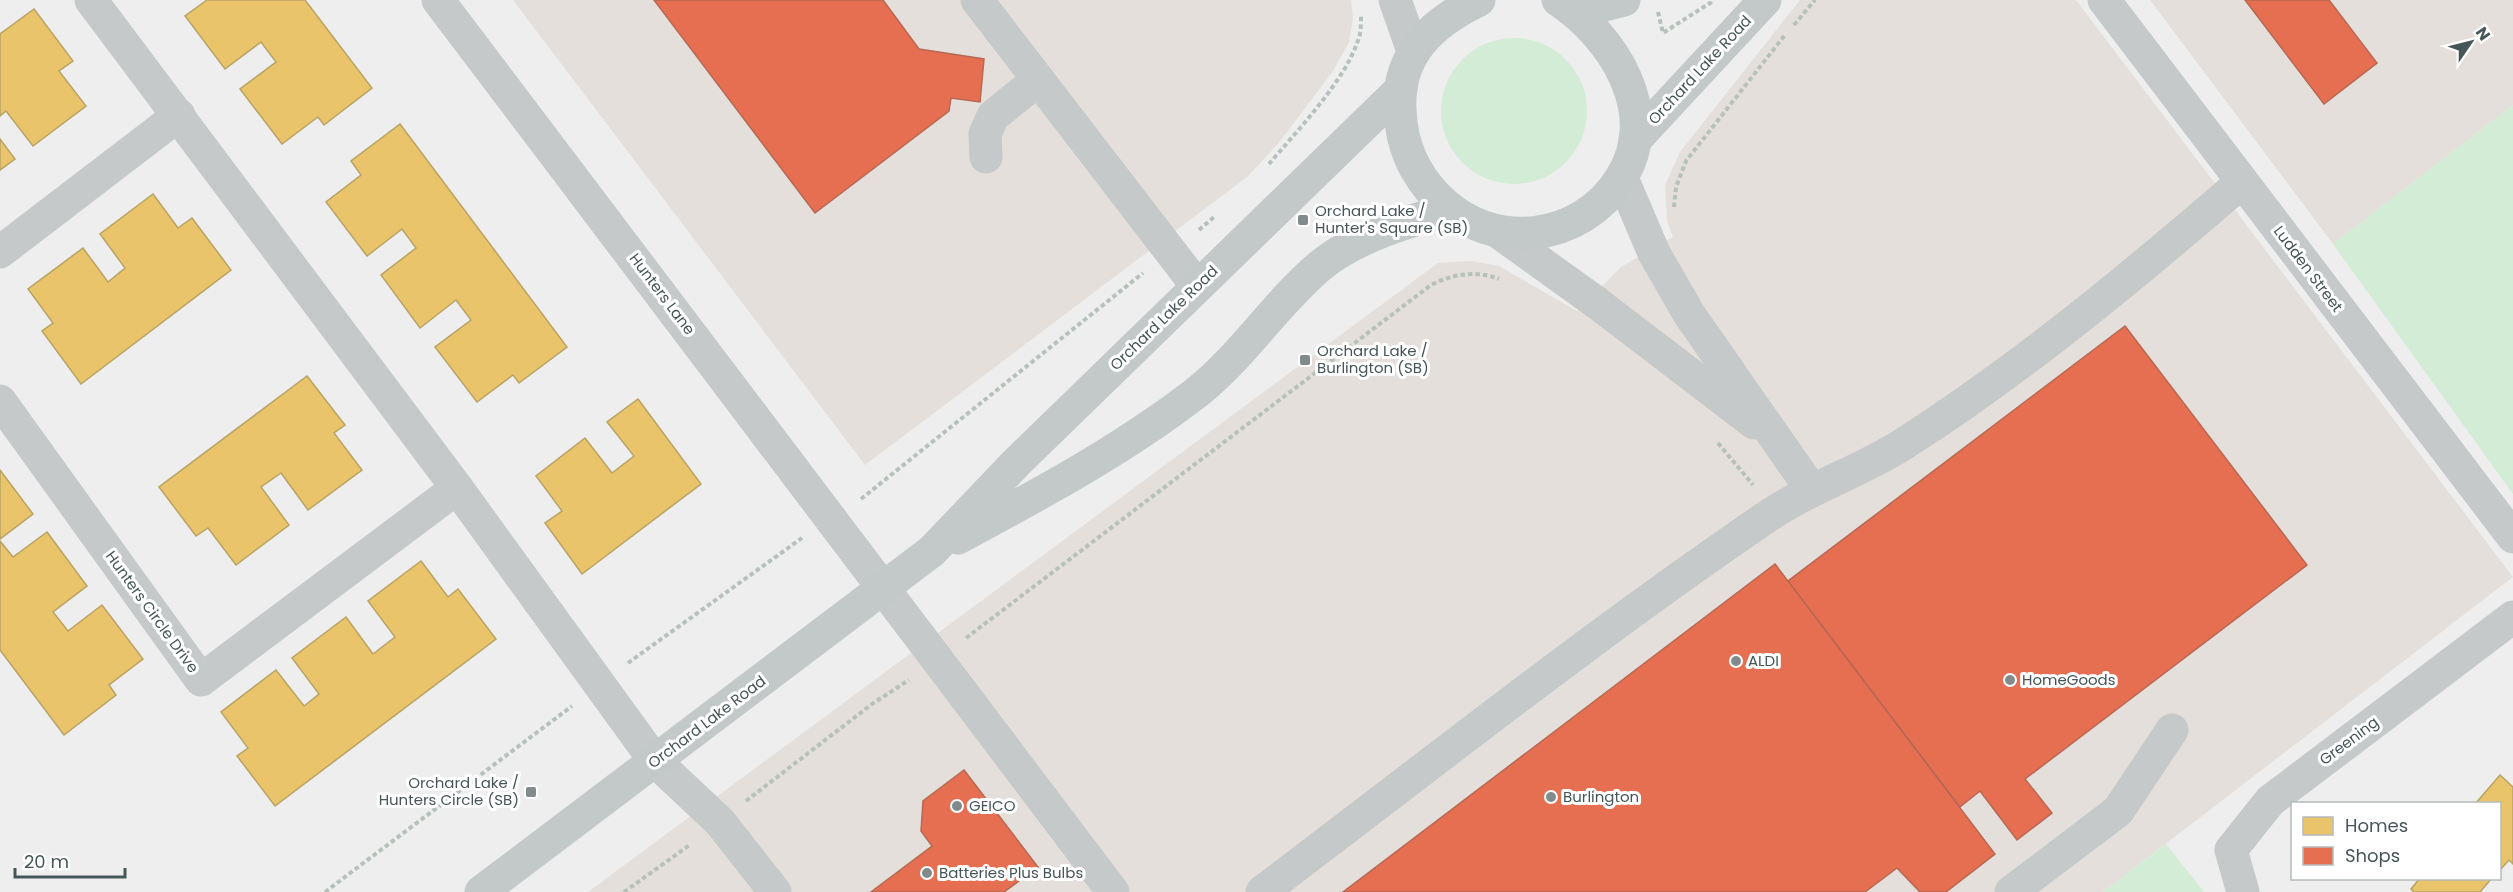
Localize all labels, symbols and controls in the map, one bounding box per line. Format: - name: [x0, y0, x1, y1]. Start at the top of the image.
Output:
- street label: Orchard Lake Road: [1643, 10, 1756, 129]
- north arrow: [2441, 12, 2501, 72]
- text: N: [2470, 22, 2496, 45]
- place label: Orchard Lake / Hunter's Square (SB): [1315, 200, 1468, 238]
- marker: Orchard Lake / Hunter's Square (SB): [1296, 213, 1310, 227]
- street label: Ludden Street: [2269, 221, 2348, 316]
- street label: Hunters Lane: [625, 249, 700, 339]
- street label: Orchard Lake Road: [1105, 261, 1222, 375]
- place label: Orchard Lake / Burlington (SB): [1317, 340, 1429, 378]
- marker: Orchard Lake / Burlington (SB): [1298, 353, 1312, 367]
- street label: Hunters Circle Drive: [101, 546, 204, 677]
- place label: ALDI: [1748, 650, 1779, 671]
- marker: ALDI: [1729, 654, 1743, 668]
- place label: HomeGoods: [2022, 669, 2116, 690]
- street label: Orchard Lake Road: [643, 670, 770, 773]
- marker: HomeGoods: [2003, 673, 2017, 687]
- street label: Greening: [2315, 711, 2383, 770]
- place label: Orchard Lake / Hunters Circle (SB): [379, 772, 519, 810]
- marker: Orchard Lake / Hunters Circle (SB): [524, 785, 538, 799]
- place label: Burlington: [1563, 786, 1639, 807]
- marker: Burlington: [1544, 790, 1558, 804]
- place label: GEICO: [969, 795, 1016, 816]
- marker: GEICO: [950, 799, 964, 813]
- legend: [2291, 802, 2501, 880]
- text: Homes: [2345, 813, 2408, 838]
- scale bar: [15, 841, 124, 879]
- text: Shops: [2345, 843, 2400, 868]
- text: 20 m: [24, 849, 69, 874]
- place label: Batteries Plus Bulbs: [939, 862, 1083, 883]
- marker: Batteries Plus Bulbs: [920, 866, 934, 880]

